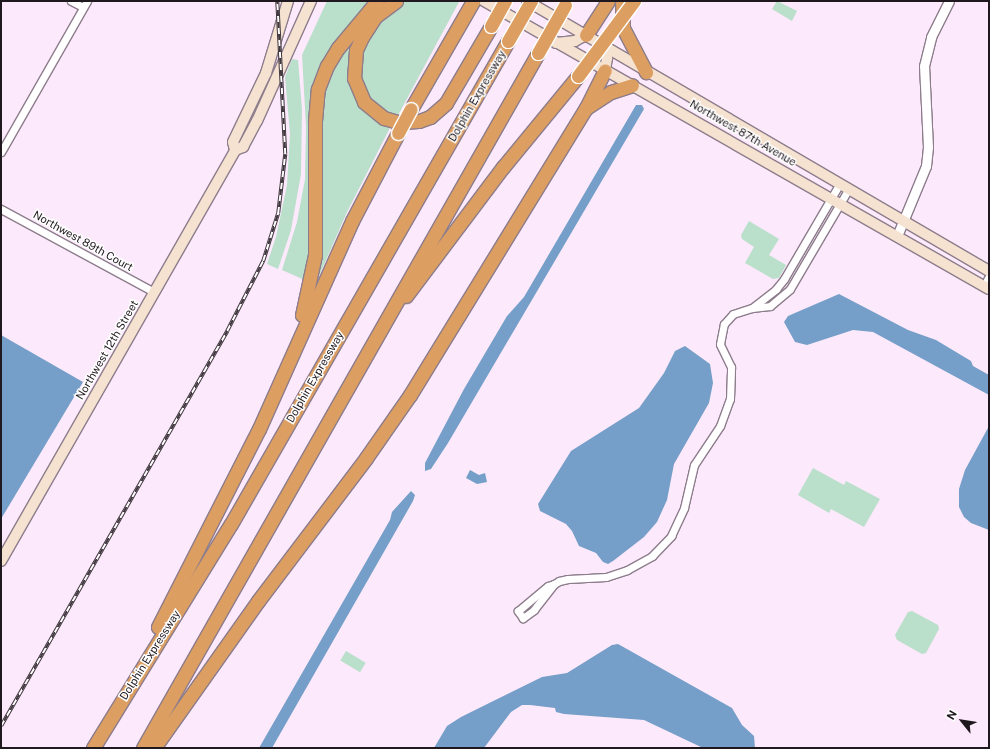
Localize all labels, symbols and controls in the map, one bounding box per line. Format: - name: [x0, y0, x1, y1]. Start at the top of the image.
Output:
- street label: Dolphin Expressway: [446, 48, 508, 144]
- street label: Northwest 87th Avenue: [687, 97, 799, 169]
- street label: Northwest 89th Court: [31, 208, 135, 274]
- street label: Northwest 12th Street: [73, 298, 141, 402]
- street label: Dolphin Expressway: [284, 329, 346, 425]
- street label: Dolphin Expressway: [117, 608, 183, 702]
- north arrow: [942, 701, 982, 741]
- text: N: [944, 708, 959, 722]

